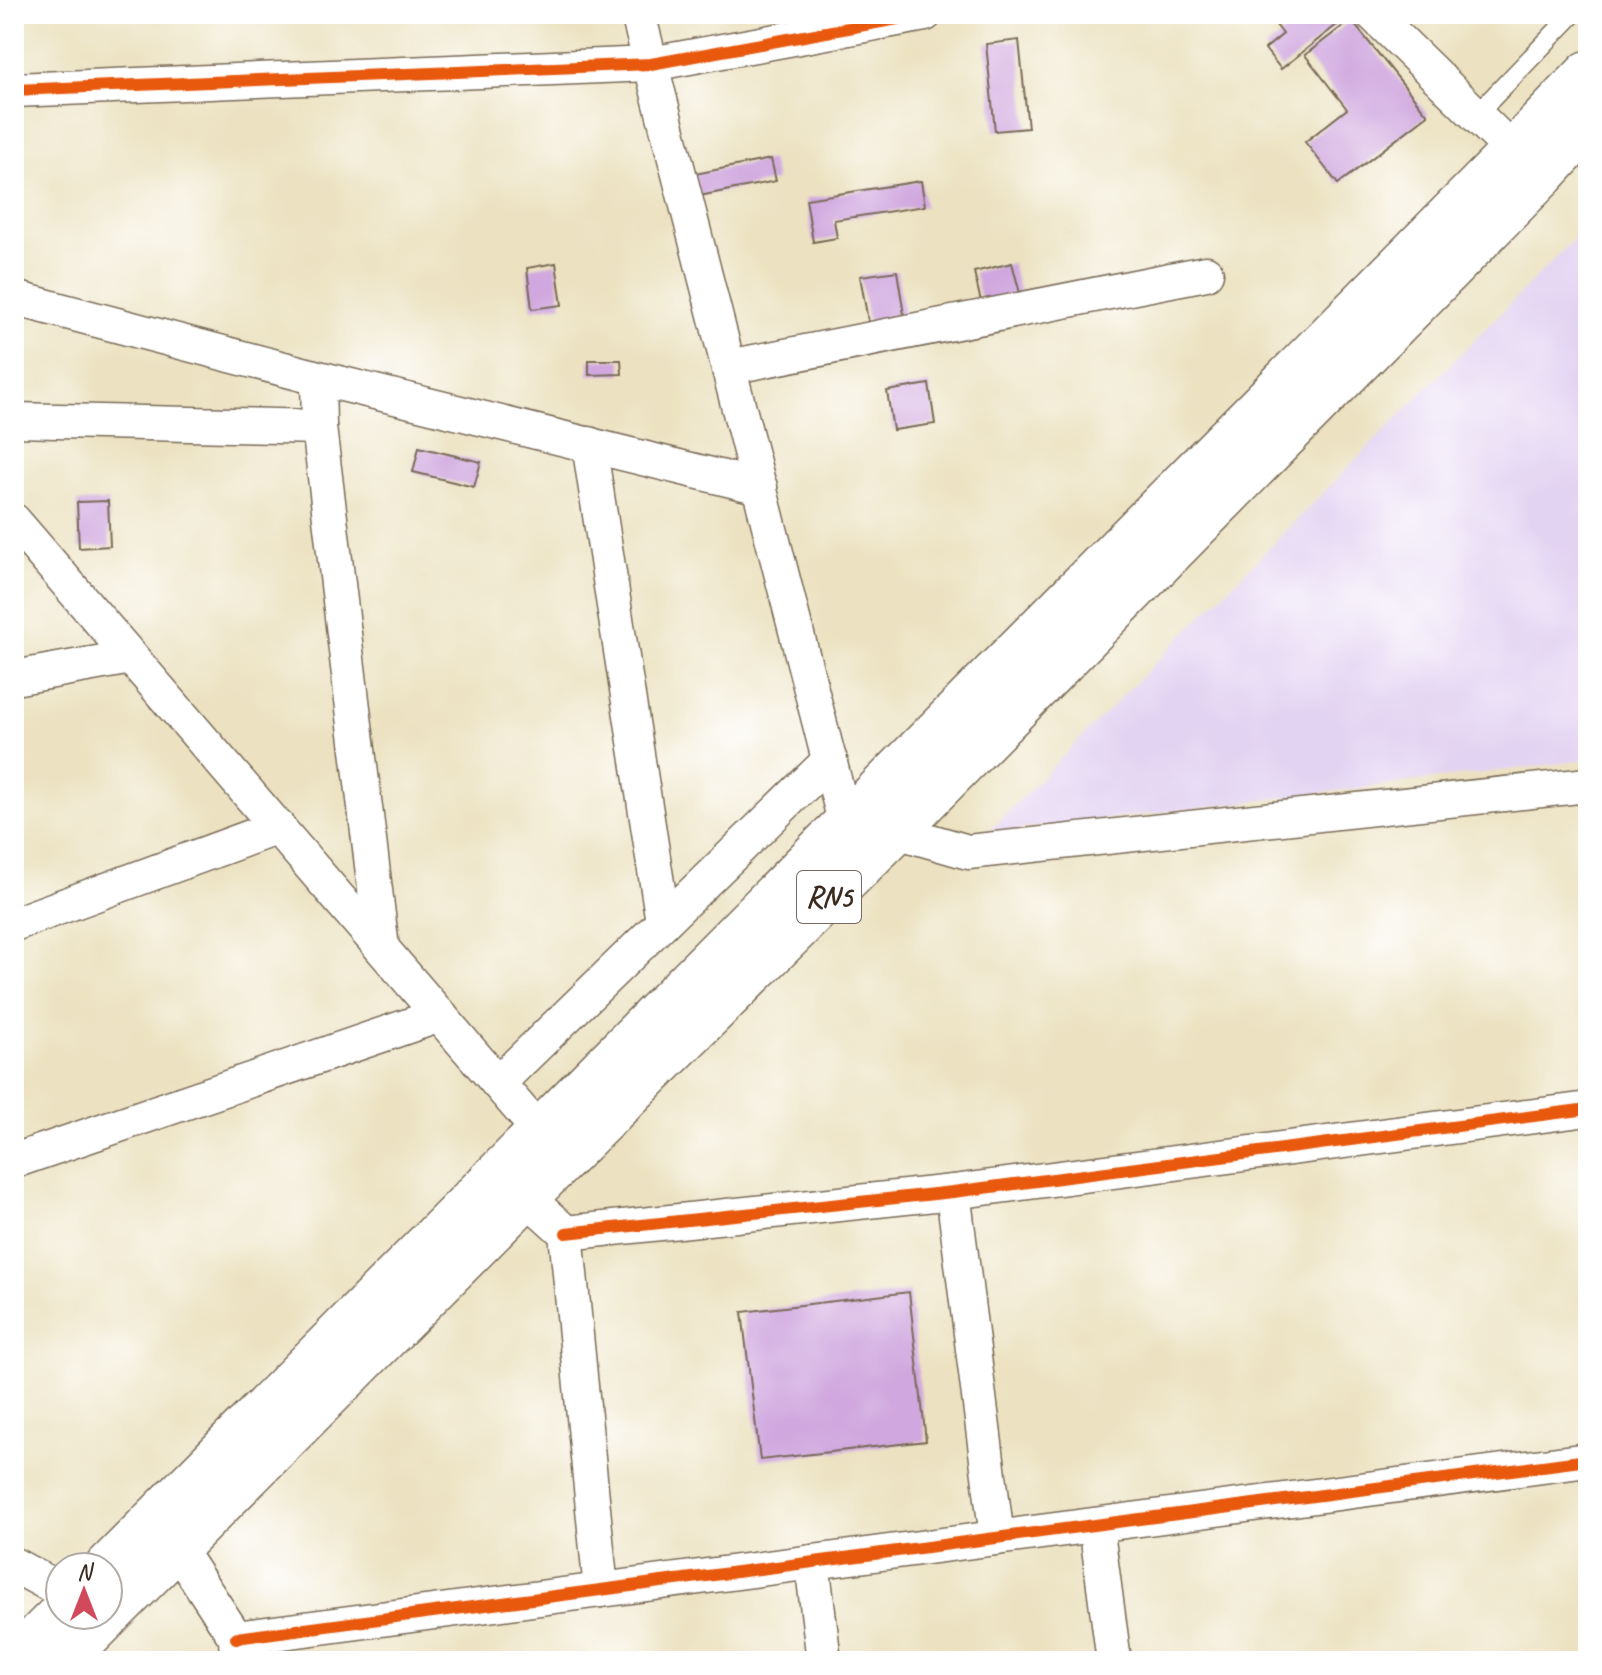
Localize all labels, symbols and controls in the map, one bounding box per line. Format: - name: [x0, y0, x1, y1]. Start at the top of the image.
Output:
- road number: RN5: [797, 871, 861, 923]
- north arrow: [44, 1551, 124, 1631]
- text: N: [77, 1558, 94, 1586]

